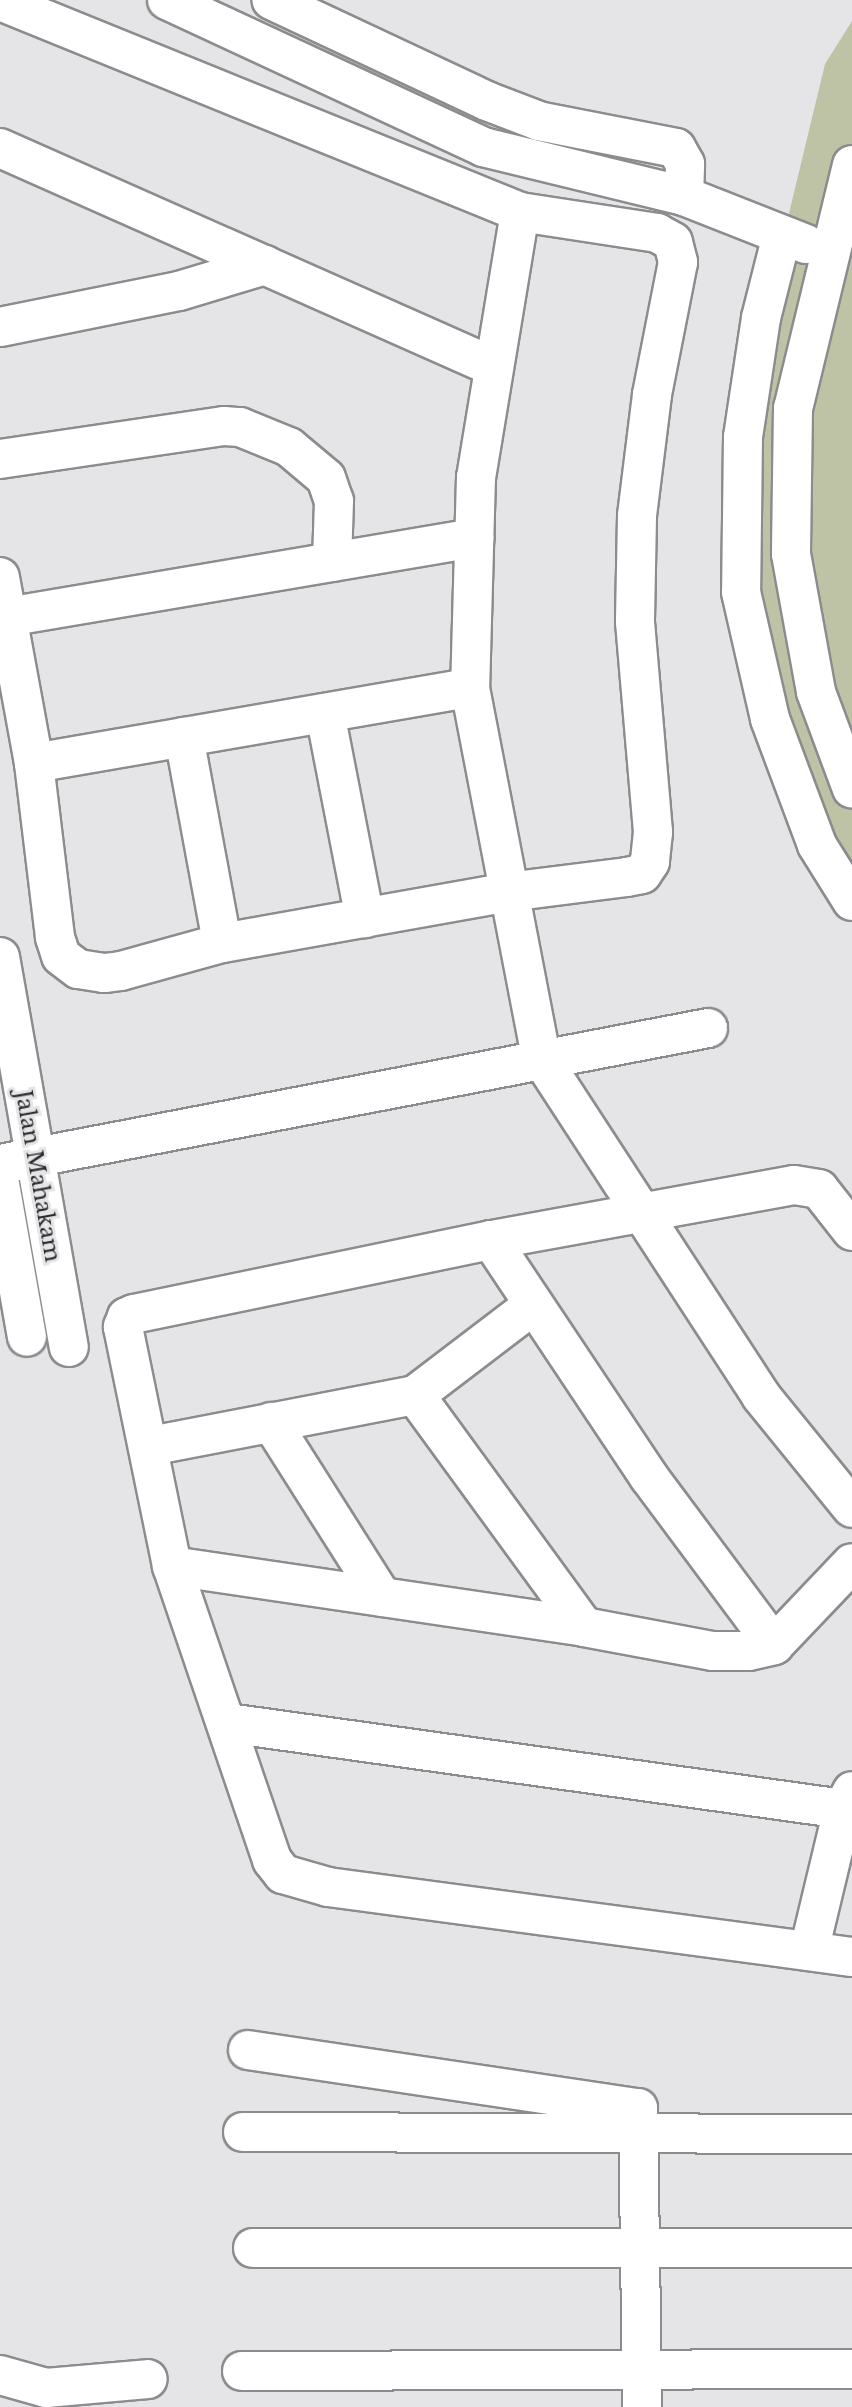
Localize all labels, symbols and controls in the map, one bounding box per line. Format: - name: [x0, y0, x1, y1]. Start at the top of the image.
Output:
- street label: Jalan Mahakam: [10, 1088, 66, 1264]

